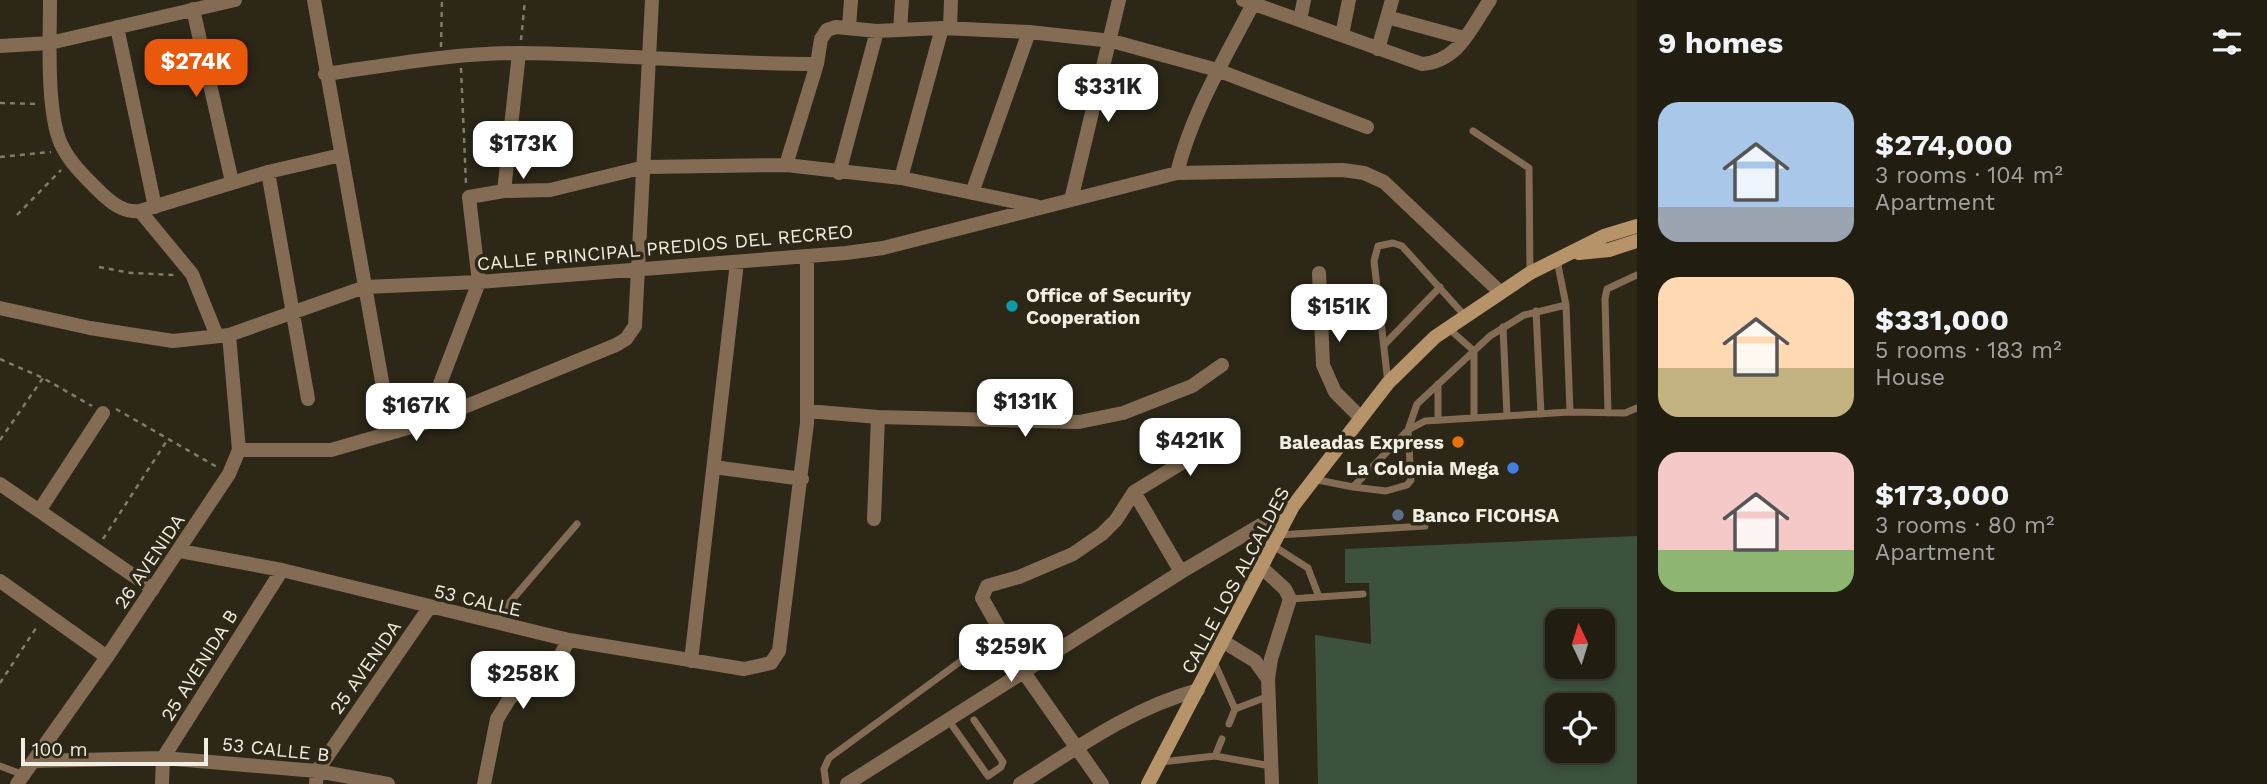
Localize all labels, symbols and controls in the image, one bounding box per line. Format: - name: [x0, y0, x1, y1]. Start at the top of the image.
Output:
- icon: filters: [2208, 23, 2246, 61]
- text: 9 homes: [1658, 25, 1783, 60]
- pin: $274K: [147, 40, 245, 99]
- text: $274K: [161, 48, 231, 75]
- pin: $331K: [1059, 64, 1157, 124]
- text: $331K: [1074, 73, 1142, 100]
- pin: $173K: [474, 122, 572, 181]
- text: $274,000: [1875, 127, 2013, 162]
- text: $173K: [489, 130, 557, 157]
- icon: home: [1714, 130, 1798, 214]
- text: 3 rooms · 104 m²: [1875, 162, 2063, 189]
- text: Apartment: [1875, 189, 1995, 216]
- street label: CALLE PRINCIPAL PREDIOS DEL RECREO: [476, 220, 854, 275]
- place label: Office of Security Cooperation: [1026, 284, 1191, 329]
- pin: $151K: [1290, 284, 1388, 344]
- text: $151K: [1307, 293, 1371, 320]
- marker: Office of Security Cooperation: [1004, 298, 1020, 314]
- text: $331,000: [1875, 302, 2009, 337]
- icon: home: [1714, 305, 1798, 389]
- text: 5 rooms · 183 m²: [1875, 337, 2062, 364]
- text: House: [1875, 364, 1945, 391]
- pin: $131K: [976, 380, 1074, 439]
- pin: $167K: [367, 384, 465, 443]
- text: $131K: [993, 388, 1057, 415]
- text: $167K: [382, 392, 450, 419]
- pin: $421K: [1141, 419, 1239, 478]
- text: $421K: [1156, 427, 1224, 454]
- place label: Baleadas Express: [1279, 431, 1444, 454]
- marker: Baleadas Express: [1450, 434, 1466, 450]
- place label: La Colonia Mega: [1346, 457, 1499, 480]
- marker: La Colonia Mega: [1505, 460, 1521, 476]
- text: $173,000: [1875, 477, 2010, 512]
- icon: home: [1714, 480, 1798, 564]
- street label: CALLE LOS ALCALDES: [1176, 483, 1295, 678]
- place label: Banco FICOHSA: [1412, 504, 1559, 527]
- marker: Banco FICOHSA: [1390, 507, 1406, 523]
- street label: 26 AVENIDA: [109, 509, 190, 613]
- text: 3 rooms · 80 m²: [1875, 512, 2054, 539]
- text: Apartment: [1875, 539, 1995, 566]
- street label: 53 CALLE: [432, 579, 524, 622]
- street label: 25 AVENIDA B: [156, 605, 243, 725]
- north arrow: [1545, 609, 1615, 679]
- map controls: [1545, 609, 1615, 763]
- street label: 25 AVENIDA: [325, 616, 406, 719]
- pin: $259K: [962, 624, 1060, 684]
- text: $259K: [975, 633, 1047, 660]
- pin: $258K: [474, 652, 572, 711]
- text: $258K: [487, 660, 559, 687]
- button: locate: [1545, 693, 1615, 763]
- street label: 53 CALLE B: [221, 732, 331, 767]
- scale bar: [21, 735, 208, 767]
- text: 100 m: [32, 738, 88, 761]

